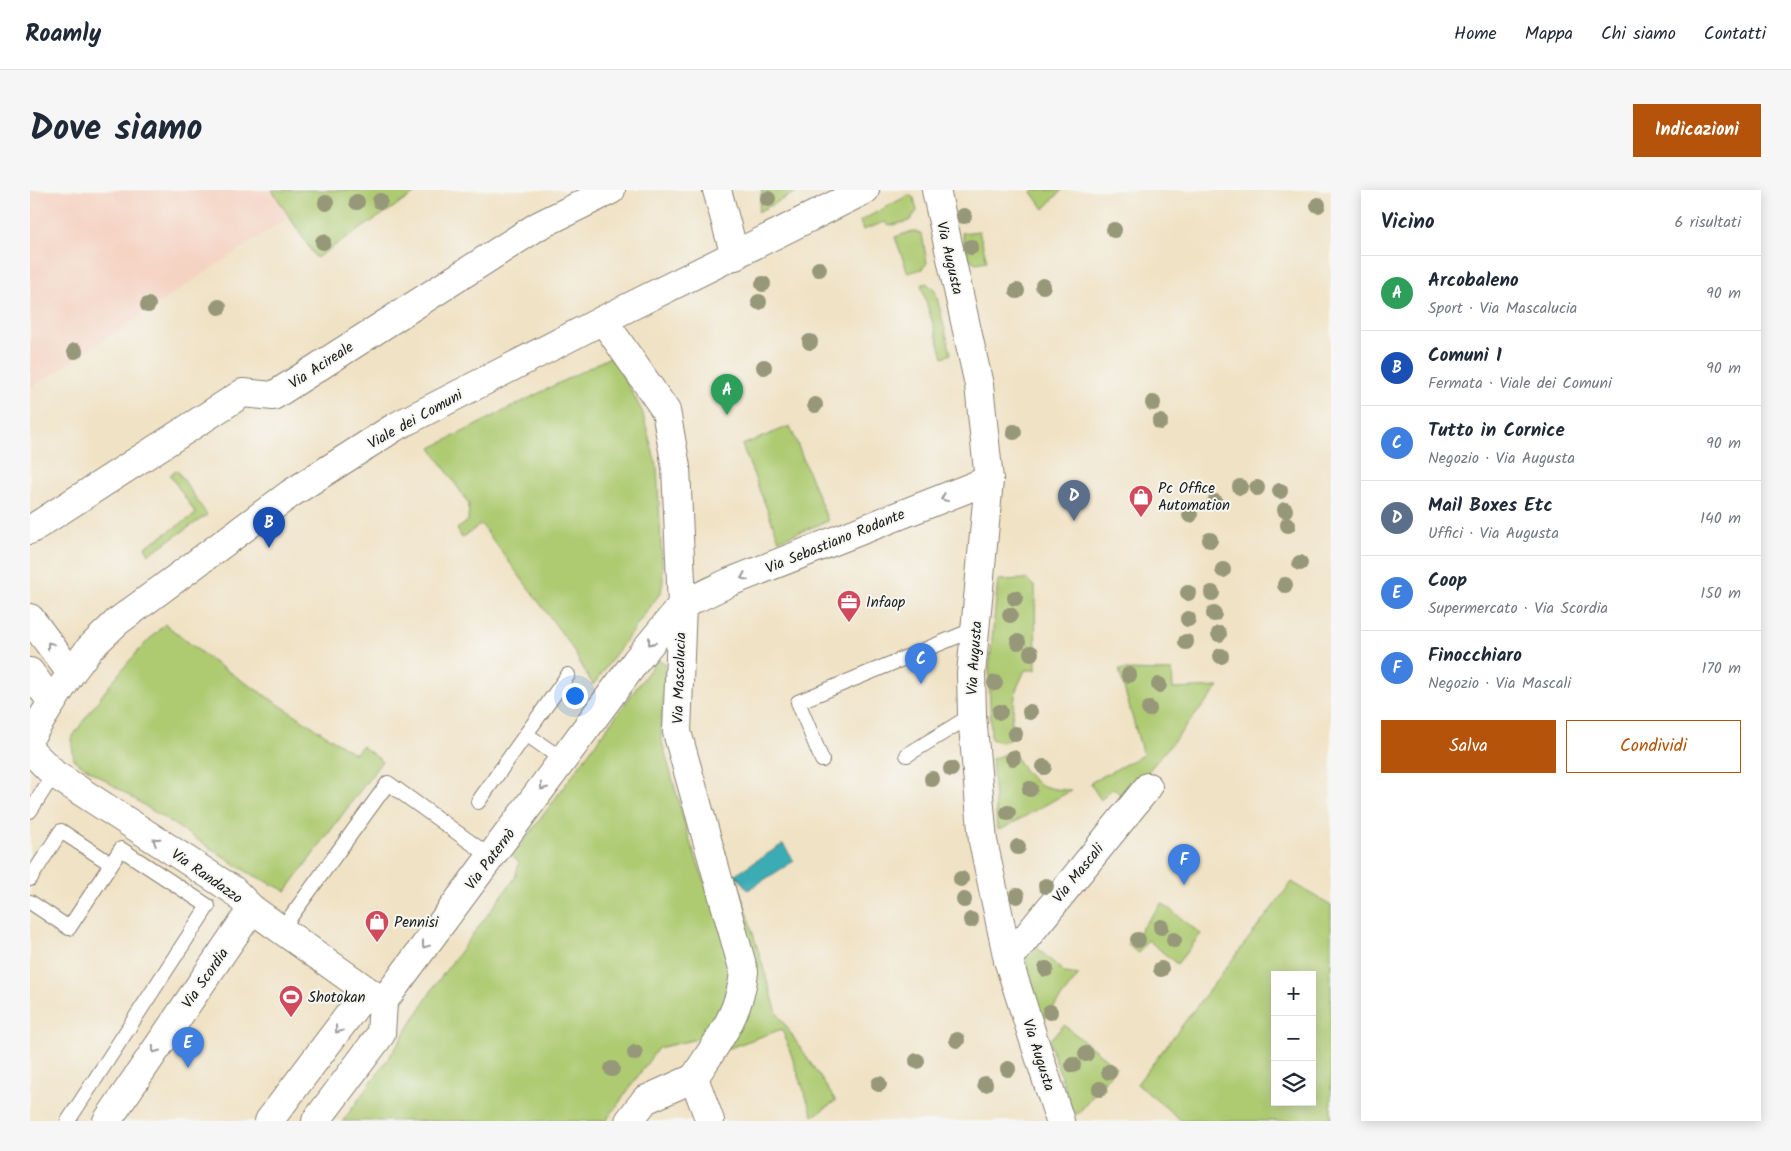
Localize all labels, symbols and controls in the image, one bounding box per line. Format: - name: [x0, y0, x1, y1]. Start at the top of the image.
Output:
- text: Roamly: [25, 15, 101, 54]
- text: Home: [1454, 20, 1497, 49]
- text: Mappa: [1525, 20, 1573, 49]
- text: Chi siamo: [1601, 20, 1676, 49]
- text: Contatti: [1704, 20, 1766, 49]
- text: Dove siamo: [30, 102, 203, 158]
- button: Indicazioni: [1633, 104, 1761, 157]
- text: Vicino: [1381, 206, 1435, 239]
- text: 6 risultati: [1674, 210, 1741, 235]
- street label: Via Augusta: [929, 219, 969, 297]
- text: Arcobaleno: [1428, 266, 1519, 296]
- text: A: [1392, 281, 1402, 306]
- text: 90 m: [1706, 281, 1741, 306]
- text: Sport · Via Mascalucia: [1428, 296, 1577, 321]
- street label: Via Acireale: [284, 336, 359, 396]
- text: Comuni 1: [1428, 341, 1502, 371]
- text: B: [1392, 356, 1402, 381]
- text: 90 m: [1706, 356, 1741, 381]
- text: Fermata · Viale dei Comuni: [1428, 371, 1612, 396]
- pin: A: [711, 374, 743, 415]
- street label: Viale dei Comuni: [364, 383, 469, 456]
- text: Tutto in Cornice: [1428, 416, 1565, 446]
- text: C: [1392, 431, 1402, 456]
- text: 90 m: [1706, 431, 1741, 456]
- text: Negozio · Via Augusta: [1428, 446, 1575, 471]
- place label: Pc Office Automation: [1158, 477, 1230, 518]
- pin: D: [1058, 480, 1090, 521]
- shop icon: Pc Office Automation: [1128, 484, 1154, 518]
- one-way arrow: [940, 491, 949, 502]
- text: Mail Boxes Etc: [1428, 491, 1553, 521]
- street label: Via Sebastiano Rodante: [762, 503, 909, 581]
- text: D: [1392, 506, 1402, 531]
- text: 140 m: [1700, 506, 1741, 531]
- pin: B: [253, 507, 285, 548]
- text: Uffici · Via Augusta: [1428, 521, 1559, 546]
- text: Coop: [1428, 566, 1467, 596]
- one-way arrow: [740, 571, 749, 581]
- text: E: [1393, 581, 1401, 606]
- text: 150 m: [1700, 581, 1741, 606]
- office icon: Infaop: [836, 589, 862, 623]
- place label: Infaop: [866, 591, 905, 615]
- text: Supermercato · Via Scordia: [1428, 596, 1608, 621]
- street label: Via Augusta: [960, 620, 990, 696]
- street label: Via Mascalucia: [666, 632, 694, 724]
- one-way arrow: [647, 637, 656, 646]
- text: Finocchiaro: [1428, 641, 1522, 671]
- one-way arrow: [48, 642, 56, 651]
- pin: C: [905, 643, 937, 684]
- text: F: [1393, 656, 1401, 681]
- text: 170 m: [1701, 656, 1741, 681]
- text: Negozio · Via Mascali: [1428, 671, 1571, 696]
- your location: [562, 683, 588, 709]
- button: Salva: [1381, 720, 1556, 773]
- button: Condividi: [1566, 720, 1741, 773]
- one-way arrow: [540, 781, 549, 791]
- street label: Via Paternò: [460, 823, 522, 896]
- one-way arrow: [152, 837, 161, 847]
- street label: Via Mascali: [1047, 837, 1111, 909]
- street label: Via Randazzo: [166, 843, 247, 911]
- pin: F: [1168, 844, 1200, 885]
- shop icon: Pennisi: [364, 909, 390, 943]
- place label: Pennisi: [394, 911, 440, 935]
- one-way arrow: [423, 939, 431, 948]
- street label: Via Scordia: [176, 943, 235, 1014]
- map controls: [1271, 971, 1316, 1106]
- button: +: [1271, 971, 1316, 1016]
- sports icon: Shotokan: [278, 984, 304, 1018]
- place label: Shotokan: [308, 986, 365, 1010]
- street label: Via Augusta: [1015, 1016, 1061, 1094]
- button: −: [1271, 1016, 1316, 1061]
- one-way arrow: [335, 1024, 344, 1034]
- pin: E: [172, 1027, 204, 1068]
- one-way arrow: [152, 1044, 161, 1054]
- button: layers: [1271, 1061, 1316, 1106]

